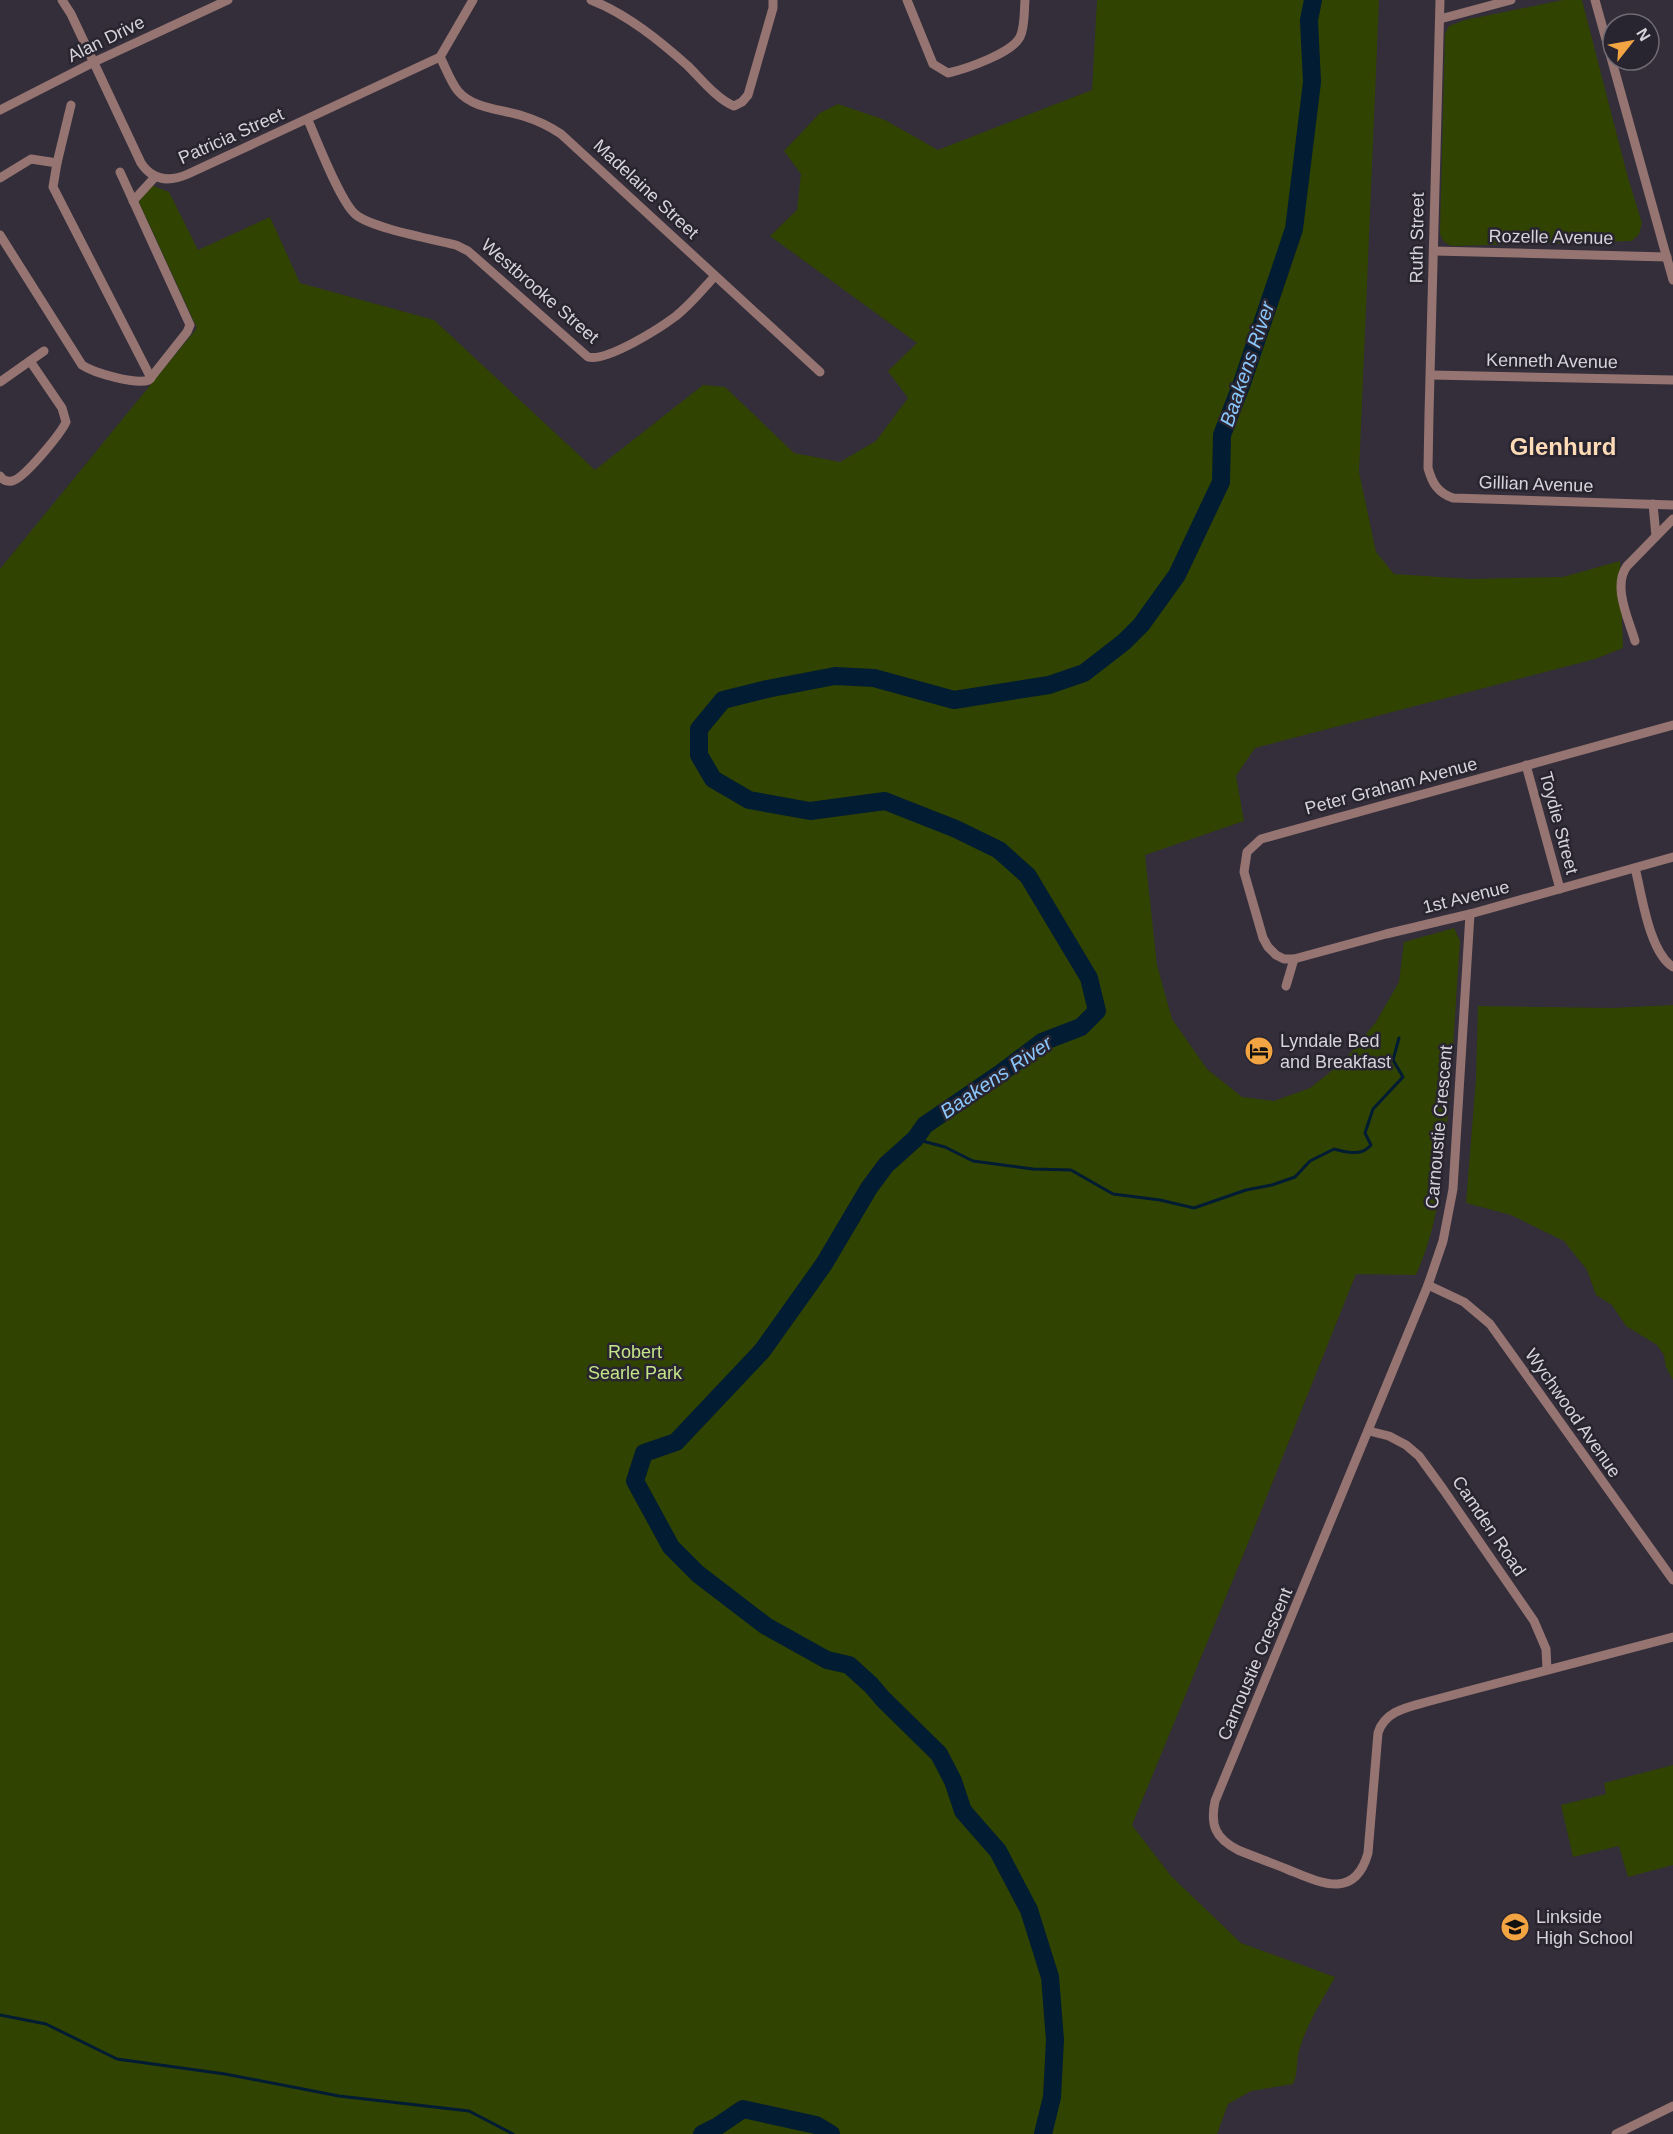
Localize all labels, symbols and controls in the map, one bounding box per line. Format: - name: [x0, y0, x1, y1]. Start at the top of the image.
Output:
- street label: Alan Drive: [64, 12, 148, 66]
- north arrow: [1601, 12, 1661, 72]
- text: N: [1633, 25, 1654, 44]
- street label: Patricia Street: [175, 104, 287, 168]
- street label: Madelaine Street: [589, 135, 703, 243]
- street label: Ruth Street: [1406, 192, 1428, 284]
- street label: Rozelle Avenue: [1488, 226, 1614, 248]
- street label: Westbrooke Street: [477, 235, 603, 347]
- water label: Baakens River: [1215, 298, 1279, 429]
- street label: Kenneth Avenue: [1486, 350, 1618, 372]
- district label: Glenhurd: [1510, 433, 1616, 460]
- street label: Gillian Avenue: [1478, 472, 1594, 496]
- street label: Peter Graham Avenue: [1303, 753, 1479, 819]
- street label: Toydie Street: [1536, 770, 1582, 876]
- street label: 1st Avenue: [1421, 877, 1511, 917]
- water label: Baakens River: [936, 1031, 1057, 1122]
- place label: Lyndale Bed and Breakfast: [1280, 1031, 1391, 1072]
- hotel icon: Lyndale Bed and Breakfast: [1243, 1035, 1275, 1067]
- street label: Carnoustie Crescent: [1422, 1044, 1456, 1210]
- park label: Robert Searle Park: [588, 1342, 683, 1383]
- street label: Wychwood Avenue: [1521, 1345, 1625, 1481]
- street label: Camden Road: [1448, 1472, 1530, 1580]
- street label: Carnoustie Crescent: [1214, 1585, 1296, 1743]
- place label: Linkside High School: [1536, 1907, 1633, 1948]
- school or university icon: Linkside High School: [1499, 1911, 1531, 1943]

